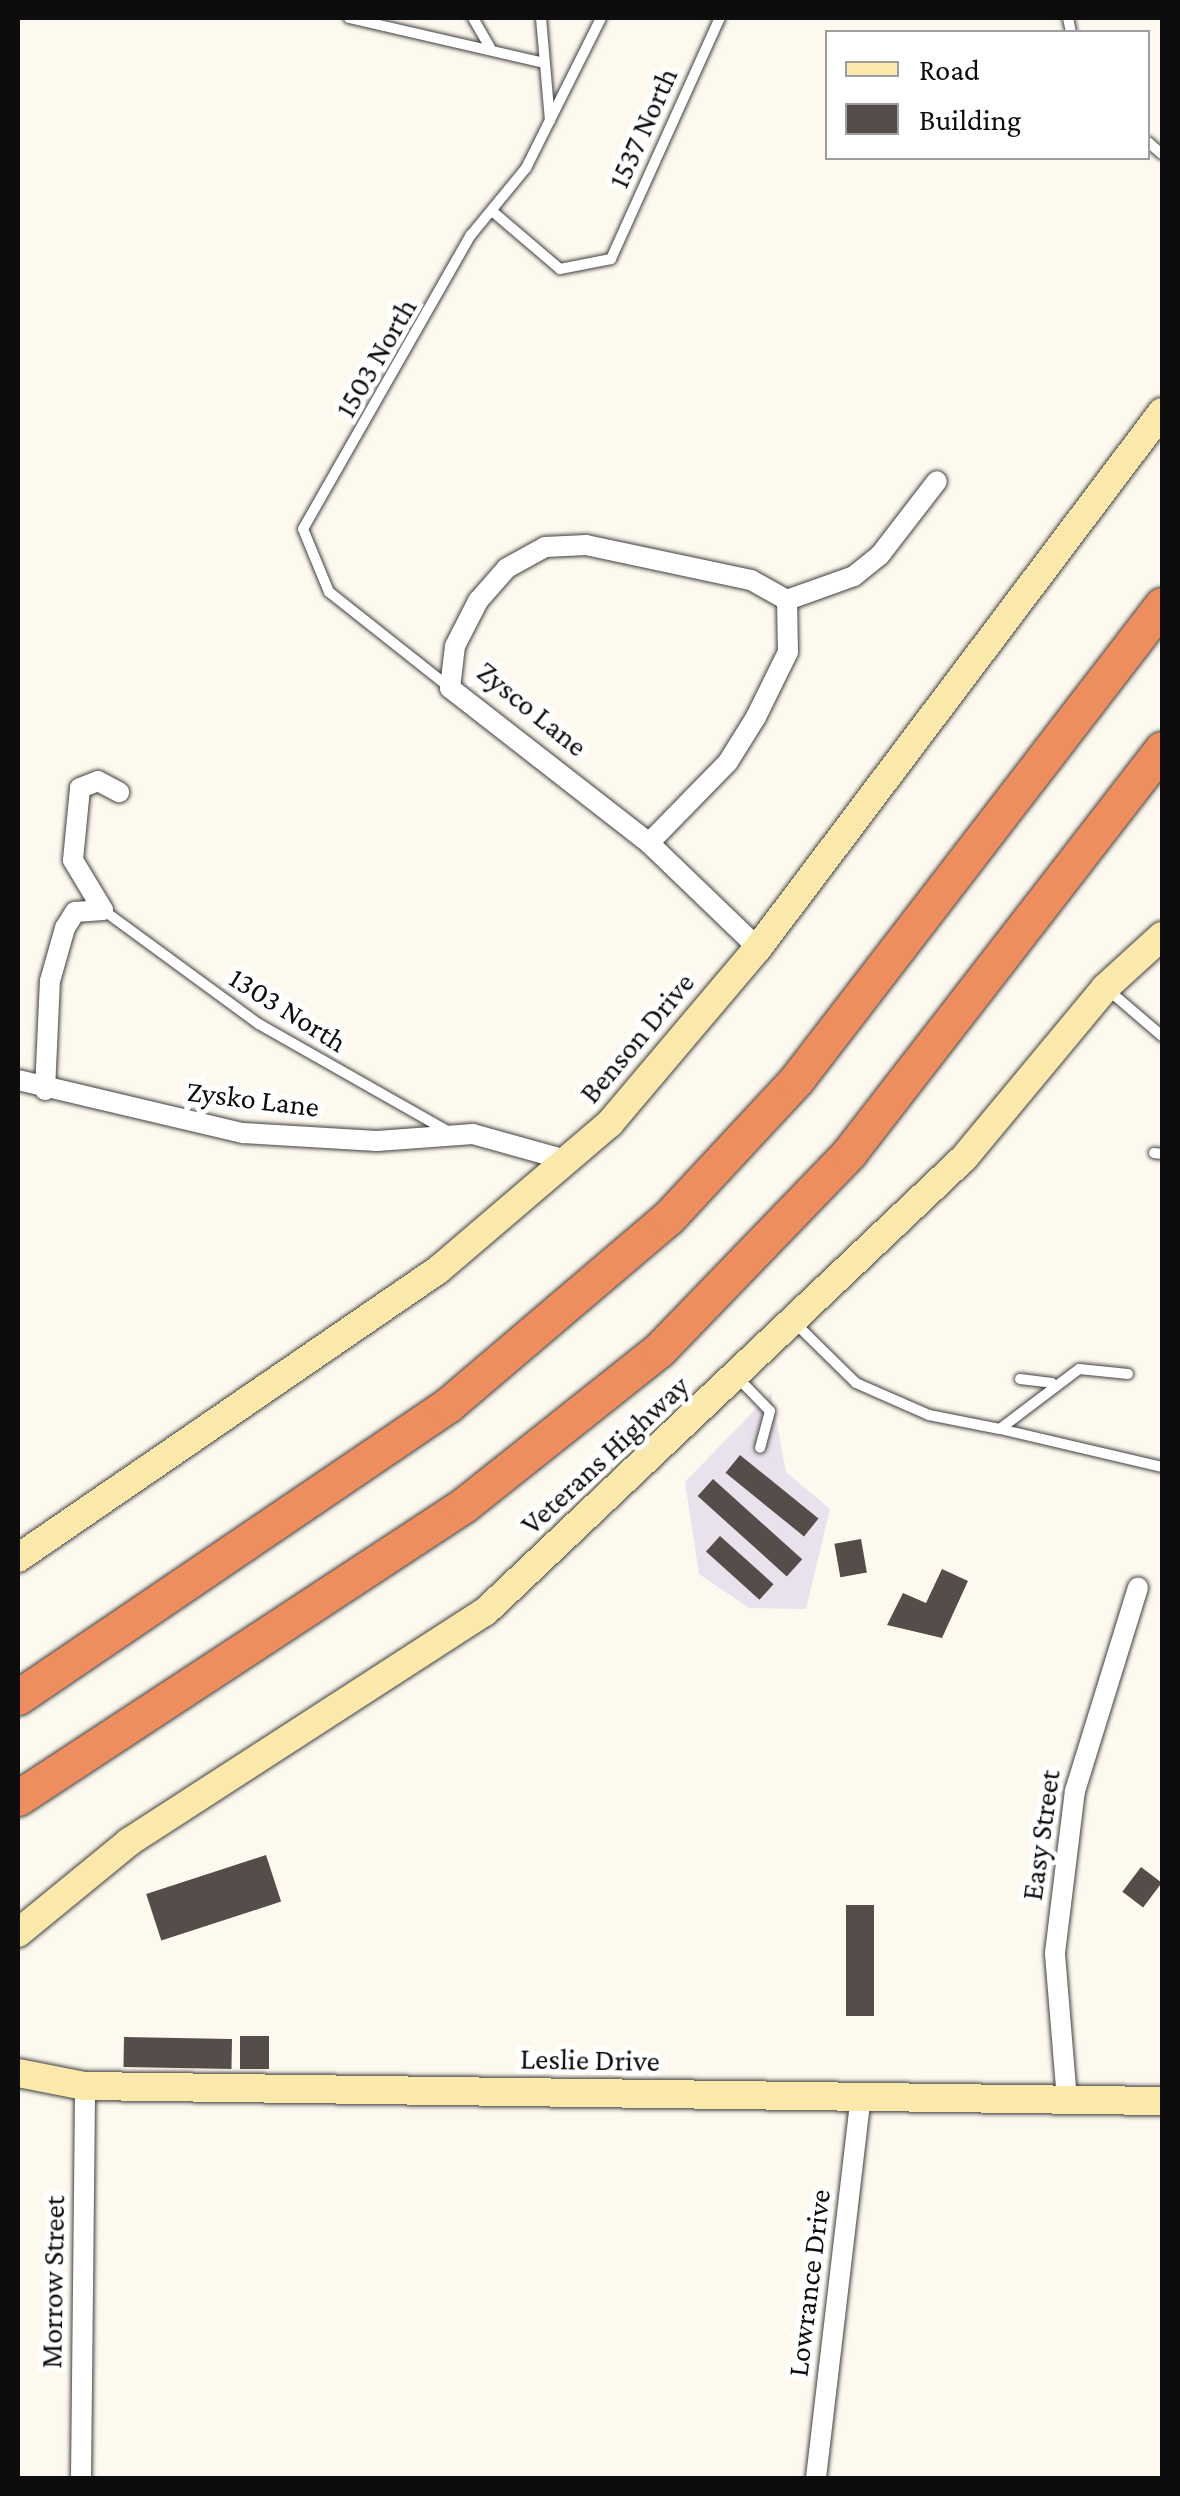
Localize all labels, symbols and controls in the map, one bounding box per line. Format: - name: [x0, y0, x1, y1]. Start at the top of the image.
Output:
- legend: [825, 30, 1150, 160]
- text: Road: [919, 53, 980, 86]
- street label: 1537 North: [600, 62, 686, 194]
- text: Building: [919, 103, 1021, 136]
- street label: 1503 North: [327, 292, 425, 424]
- street label: Zysco Lane: [470, 654, 594, 764]
- street label: 1303 North: [223, 960, 353, 1060]
- street label: Benson Drive: [572, 965, 702, 1111]
- street label: Zysko Lane: [185, 1073, 321, 1125]
- street label: Veterans Highway: [513, 1368, 697, 1542]
- street label: Easy Street: [1014, 1767, 1068, 1903]
- street label: Leslie Drive: [520, 2041, 660, 2079]
- street label: Lowrance Drive: [780, 2187, 838, 2379]
- street label: Morrow Street: [33, 2195, 73, 2369]

